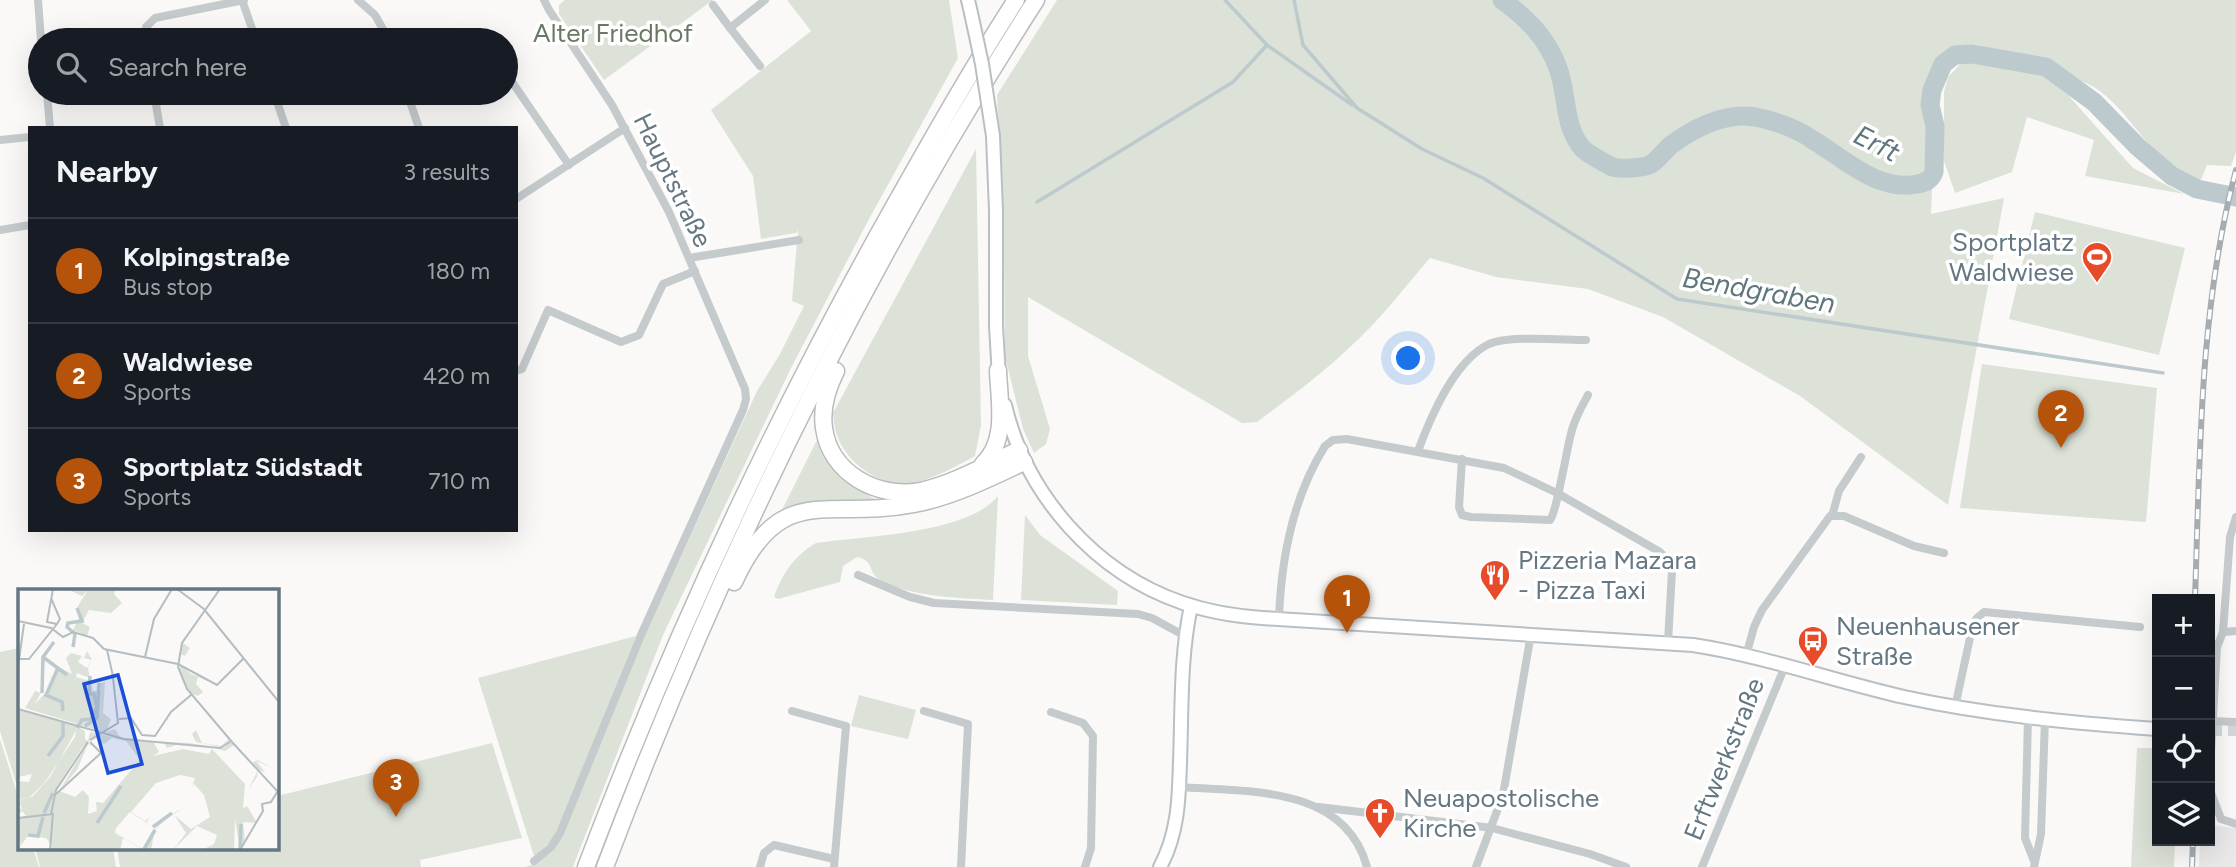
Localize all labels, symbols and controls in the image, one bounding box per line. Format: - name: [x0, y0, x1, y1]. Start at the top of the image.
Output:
- park label: Alter Friedhof: [533, 17, 693, 49]
- search box: [28, 28, 518, 105]
- icon: search: [52, 48, 90, 86]
- text: Search here: [108, 51, 247, 83]
- street label: Hauptstraße: [627, 108, 719, 252]
- water label: Erft: [1848, 117, 1906, 169]
- text: Nearby: [56, 153, 158, 190]
- text: 3 results: [403, 158, 490, 186]
- place label: Sportplatz Waldwiese: [1949, 226, 2074, 288]
- sports icon: Sportplatz Waldwiese: [2080, 240, 2114, 284]
- text: Kolpingstraße: [123, 241, 290, 273]
- text: 1: [74, 257, 84, 285]
- text: 180 m: [426, 257, 490, 285]
- water label: Bendgraben: [1680, 260, 1838, 320]
- text: Bus stop: [123, 273, 213, 301]
- your location: [1391, 341, 1425, 375]
- text: Waldwiese: [123, 346, 253, 378]
- text: 2: [72, 362, 86, 390]
- text: 420 m: [423, 362, 490, 390]
- text: Sports: [123, 378, 191, 406]
- pin: 2: [2038, 390, 2084, 448]
- text: Sportplatz Südstadt: [123, 451, 363, 483]
- text: 3: [73, 467, 85, 495]
- text: 710 m: [428, 467, 490, 495]
- text: Sports: [123, 483, 191, 511]
- place label: Pizzeria Mazara - Pizza Taxi: [1518, 544, 1697, 606]
- restaurant icon: Pizzeria Mazara - Pizza Taxi: [1478, 558, 1512, 602]
- pin: 1: [1324, 575, 1370, 633]
- inset map: [18, 589, 278, 850]
- map controls: [2152, 594, 2215, 846]
- button: +: [2152, 594, 2215, 657]
- place label: Neuenhausener Straße: [1836, 610, 2020, 672]
- bus stop icon: Neuenhausener Straße: [1796, 624, 1830, 668]
- button: −: [2152, 657, 2215, 720]
- street label: Erftwerkstraße: [1677, 673, 1771, 845]
- button: locate: [2152, 720, 2215, 783]
- pin: 3: [373, 759, 419, 817]
- place label: Neuapostolische Kirche: [1403, 782, 1599, 844]
- button: layers: [2152, 783, 2215, 846]
- church icon: Neuapostolische Kirche: [1363, 796, 1397, 840]

